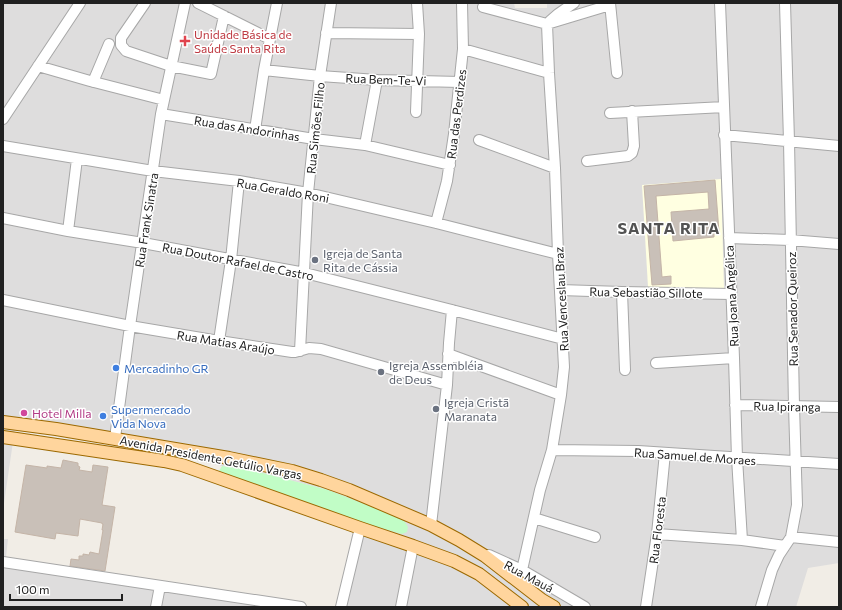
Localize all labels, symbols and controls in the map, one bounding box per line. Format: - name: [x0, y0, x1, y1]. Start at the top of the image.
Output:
- place label: Unidade Básica de Saúde Santa Rita: [194, 27, 292, 55]
- marker: Unidade Básica de Saúde Santa Rita: [179, 35, 191, 47]
- street label: Rua das Perdizes: [444, 68, 468, 160]
- street label: Rua Bem-Te-Vi: [345, 71, 427, 87]
- street label: Rua Simões Filho: [303, 81, 327, 175]
- street label: Rua das Andorinhas: [193, 113, 301, 143]
- street label: Rua Frank Sinatra: [132, 172, 160, 268]
- street label: Rua Geraldo Roni: [236, 175, 330, 205]
- district label: SANTA RITA: [617, 218, 721, 237]
- street label: Rua Doutor Rafael de Castro: [161, 239, 315, 283]
- street label: Rua Joana Angélica: [721, 245, 742, 347]
- place label: Igreja de Santa Rita de Cássia: [323, 246, 402, 274]
- street label: Rua Venceslau Braz: [551, 246, 571, 352]
- street label: Rua Senador Queiroz: [784, 252, 800, 366]
- marker: Igreja de Santa Rita de Cássia: [310, 255, 320, 265]
- street label: Rua Sebastião Sillote: [589, 284, 703, 300]
- street label: Rua Matias Araújo: [176, 327, 276, 357]
- place label: Igreja Assembléia de Deus: [389, 358, 483, 386]
- place label: Mercadinho GR: [124, 361, 209, 375]
- marker: Mercadinho GR: [111, 363, 121, 373]
- marker: Igreja Assembléia de Deus: [376, 367, 386, 377]
- place label: Igreja Cristã Maranata: [444, 395, 509, 423]
- street label: Rua Ipiranga: [753, 398, 821, 414]
- place label: Supermercado Vida Nova: [111, 402, 191, 430]
- marker: Igreja Cristã Maranata: [431, 404, 441, 414]
- place label: Hotel Milla: [32, 406, 92, 420]
- marker: Hotel Milla: [19, 408, 29, 418]
- marker: Supermercado Vida Nova: [98, 411, 108, 421]
- street label: Avenida Presidente Getúlio Vargas: [119, 432, 303, 482]
- street label: Rua Samuel de Moraes: [633, 445, 757, 467]
- street label: Rua Floresta: [646, 495, 668, 565]
- street label: Rua Mauá: [502, 557, 556, 595]
- scale bar: [10, 576, 122, 602]
- text: 100 m: [16, 582, 50, 596]

